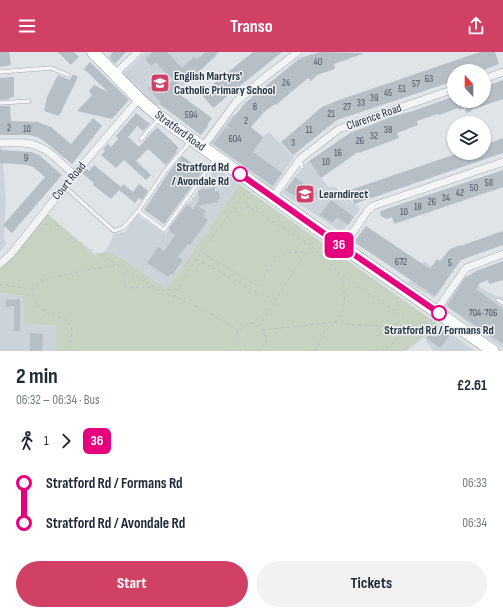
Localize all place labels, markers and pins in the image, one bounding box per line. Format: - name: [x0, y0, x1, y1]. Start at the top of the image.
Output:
- place label: English Martyrs' Catholic Primary School: [174, 69, 275, 98]
- school or university icon: English Martyrs' Catholic Primary School: [149, 72, 171, 94]
- place label: Stratford Rd / Avondale Rd: [172, 160, 229, 189]
- marker: Stratford Rd / Avondale Rd: [232, 166, 248, 182]
- school or university icon: Learndirect: [294, 183, 316, 205]
- place label: Learndirect: [319, 187, 368, 202]
- marker: Stratford Rd / Formans Rd: [431, 305, 447, 321]
- place label: Stratford Rd / Formans Rd: [384, 323, 494, 338]

